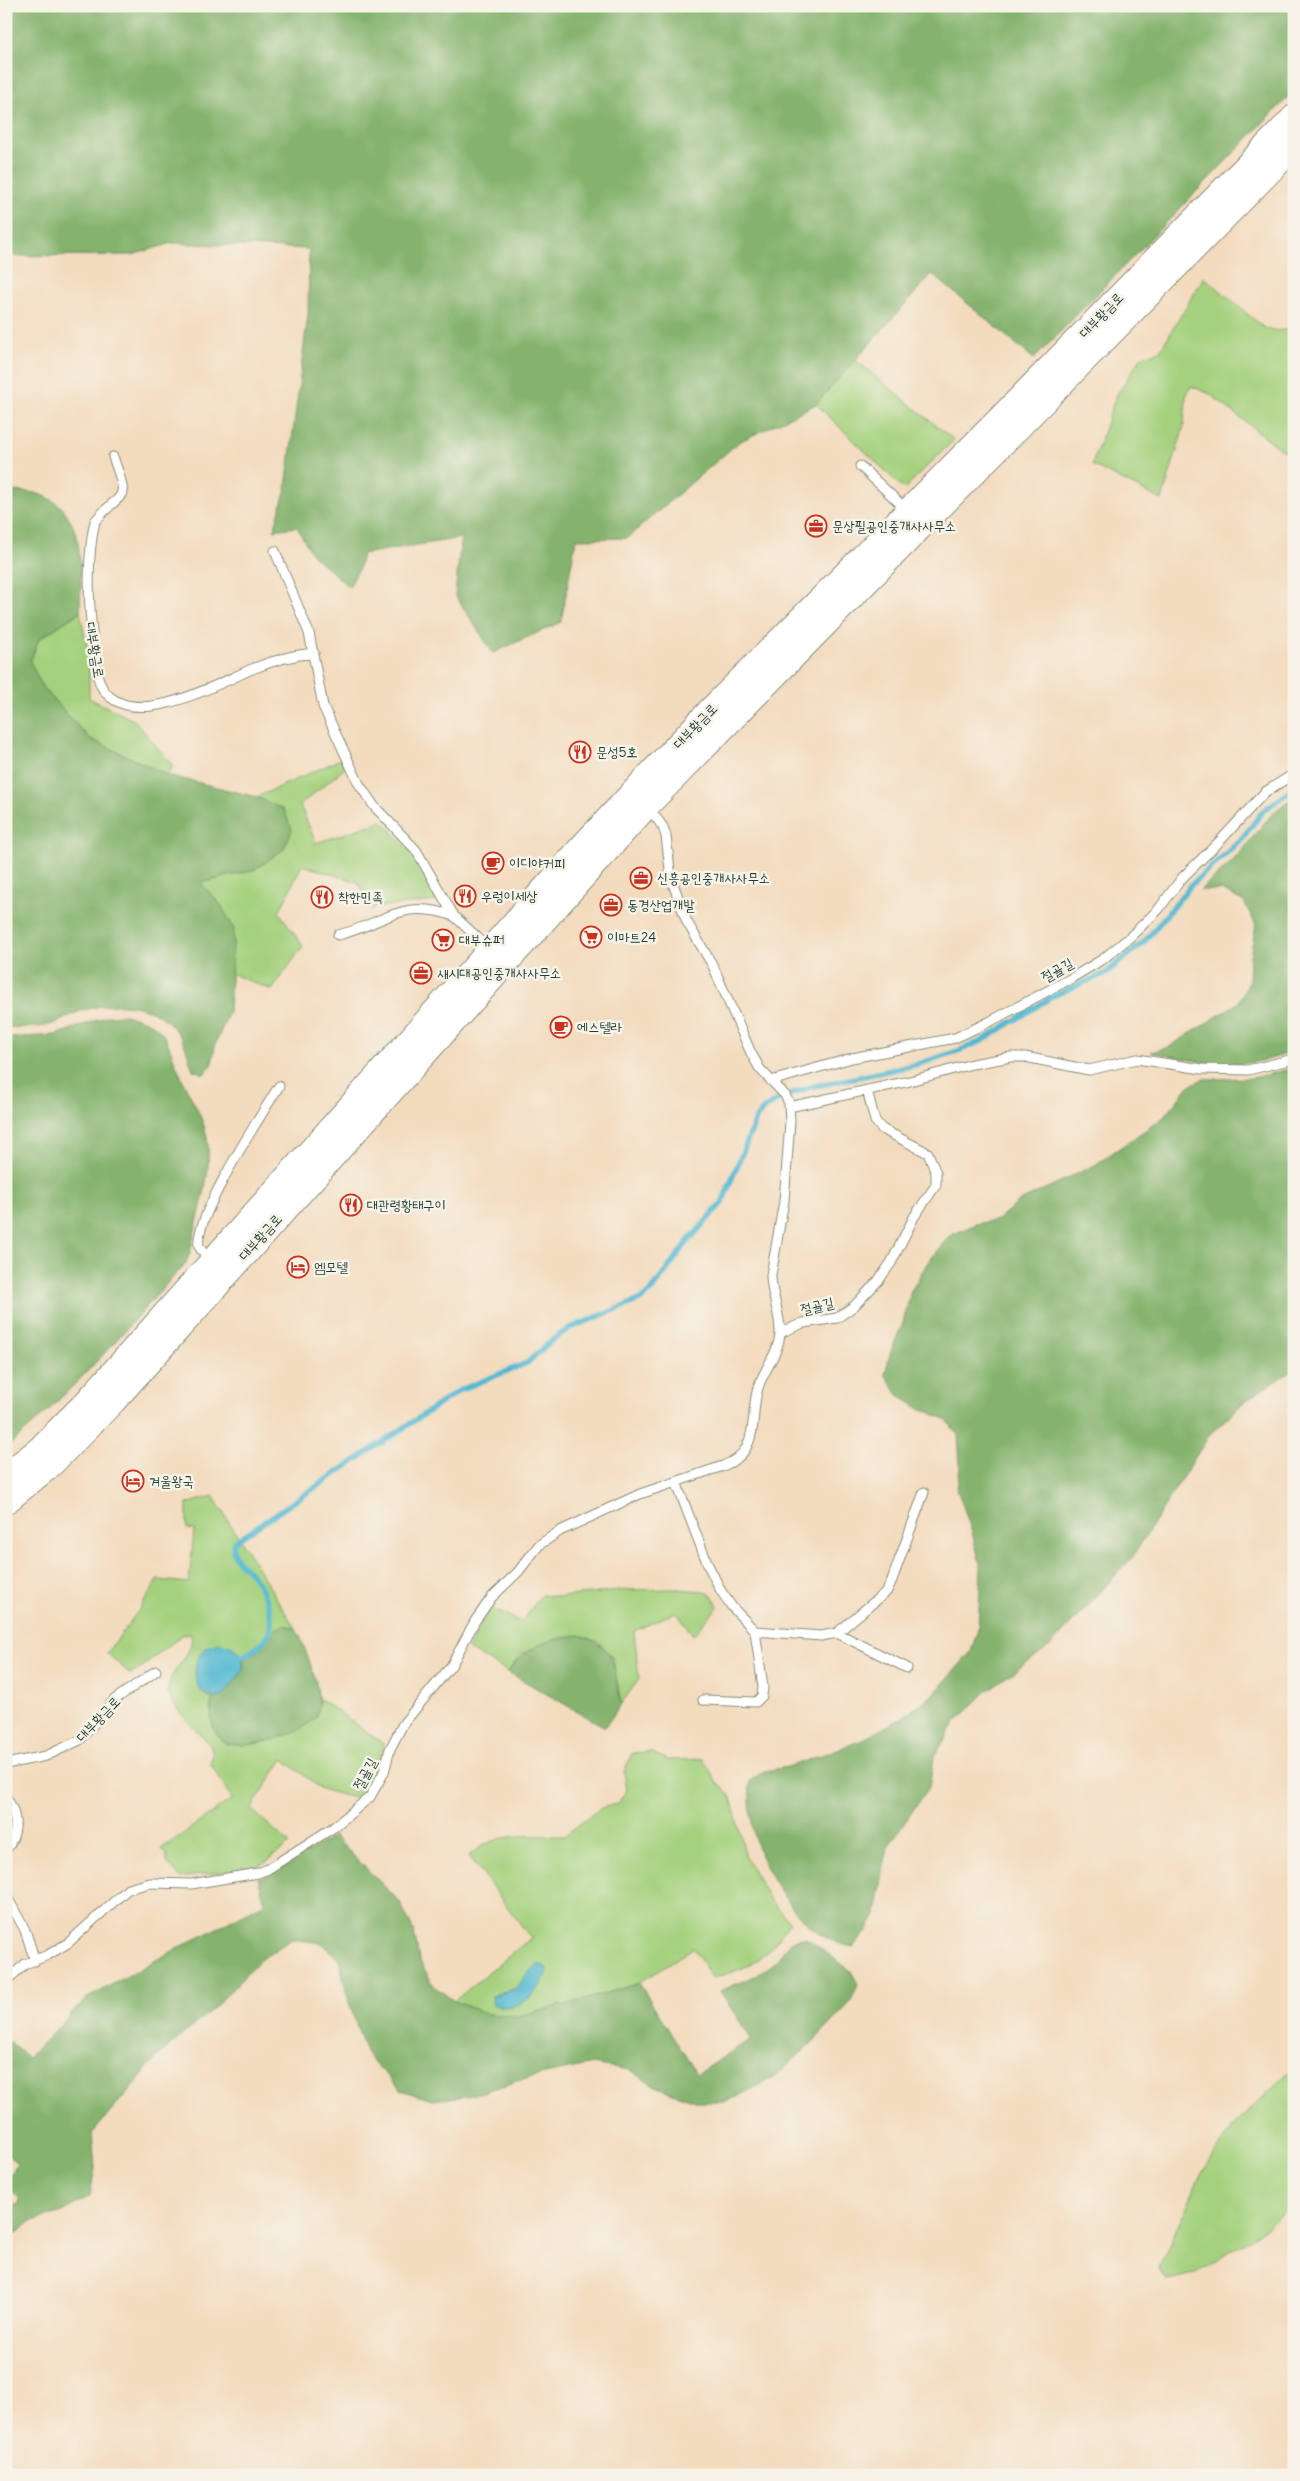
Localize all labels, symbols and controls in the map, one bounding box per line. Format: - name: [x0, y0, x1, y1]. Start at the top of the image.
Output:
- street label: 대부황금로: [1075, 288, 1127, 342]
- office icon: 문상필공인중개사사무소: [804, 514, 828, 538]
- place label: 문상필공인중개사사무소: [832, 517, 956, 535]
- street label: 대부황금로: [82, 621, 108, 679]
- street label: 대부황금로: [669, 699, 721, 753]
- restaurant icon: 문성5호: [568, 740, 592, 764]
- place label: 문성5호: [596, 743, 638, 761]
- cafe icon: 이디야커피: [481, 851, 505, 875]
- place label: 이디야커피: [509, 854, 565, 872]
- office icon: 신흥공인중개사사무소: [629, 866, 653, 890]
- place label: 신흥공인중개사사무소: [657, 869, 770, 887]
- restaurant icon: 우렁이세상: [453, 884, 477, 908]
- restaurant icon: 착한민족: [310, 885, 334, 909]
- place label: 우렁이세상: [481, 887, 538, 905]
- place label: 착한민족: [338, 888, 383, 906]
- office icon: 동경산업개발: [599, 893, 623, 917]
- place label: 동경산업개발: [627, 896, 695, 914]
- supermarket icon: 이마트24: [579, 925, 603, 949]
- supermarket icon: 대부슈퍼: [431, 928, 455, 952]
- place label: 이마트24: [607, 928, 656, 946]
- place label: 대부슈퍼: [459, 931, 504, 949]
- street label: 절골길: [1038, 953, 1077, 986]
- office icon: 새시대공인중개사사무소: [409, 961, 433, 985]
- place label: 새시대공인중개사사무소: [437, 964, 561, 982]
- cafe icon: 에스텔라: [549, 1015, 573, 1039]
- place label: 에스텔라: [577, 1018, 623, 1036]
- restaurant icon: 대관령황태구이: [339, 1193, 363, 1217]
- place label: 대관령황태구이: [367, 1196, 446, 1214]
- street label: 대부황금로: [234, 1210, 286, 1264]
- hotel icon: 엠모텔: [286, 1255, 310, 1279]
- place label: 엠모텔: [314, 1258, 349, 1276]
- street label: 절골길: [798, 1293, 836, 1319]
- hotel icon: 겨울왕국: [121, 1469, 145, 1493]
- place label: 겨울왕국: [149, 1472, 194, 1490]
- street label: 대부황금로: [72, 1692, 124, 1746]
- street label: 절골길: [349, 1754, 381, 1793]

